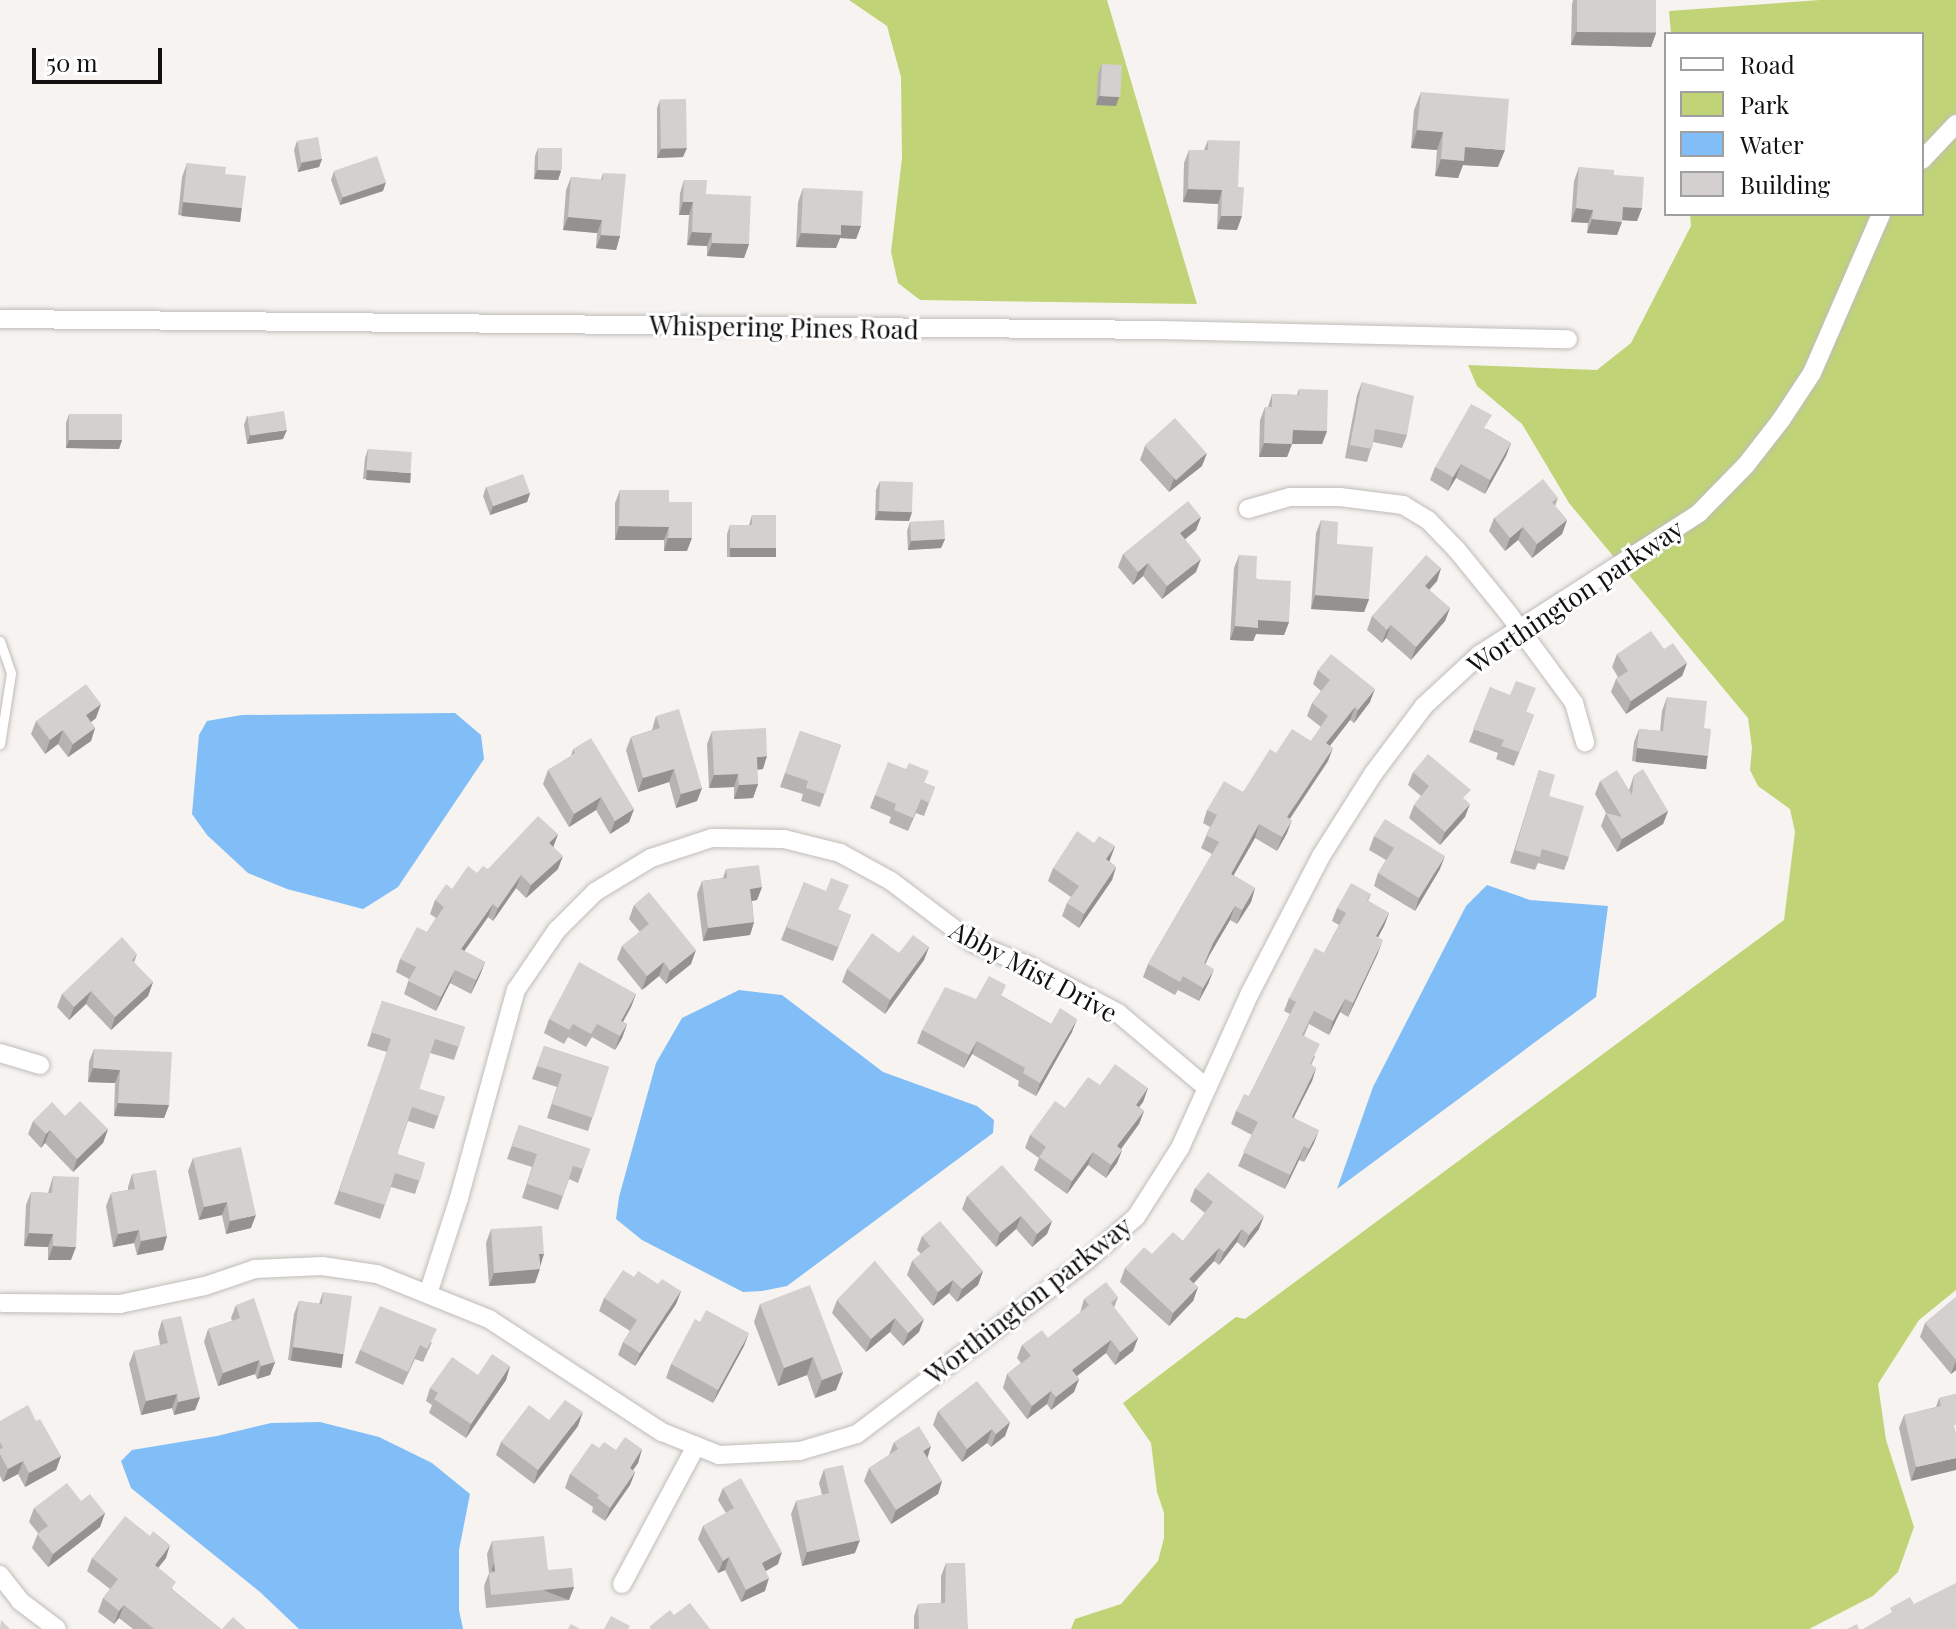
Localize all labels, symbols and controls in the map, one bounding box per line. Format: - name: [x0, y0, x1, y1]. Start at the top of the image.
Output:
- scale bar: [36, 32, 166, 82]
- legend: [1664, 32, 1924, 216]
- text: 50 m: [46, 46, 98, 78]
- text: Road: [1740, 48, 1795, 80]
- text: Park: [1740, 88, 1789, 120]
- text: Water: [1740, 128, 1804, 160]
- text: Building: [1740, 168, 1830, 200]
- street label: Whispering Pines Road: [649, 309, 919, 345]
- street label: Worthington parkway: [1461, 512, 1689, 680]
- street label: Abby Mist Drive: [944, 914, 1124, 1028]
- street label: Worthington parkway: [919, 1210, 1137, 1390]

